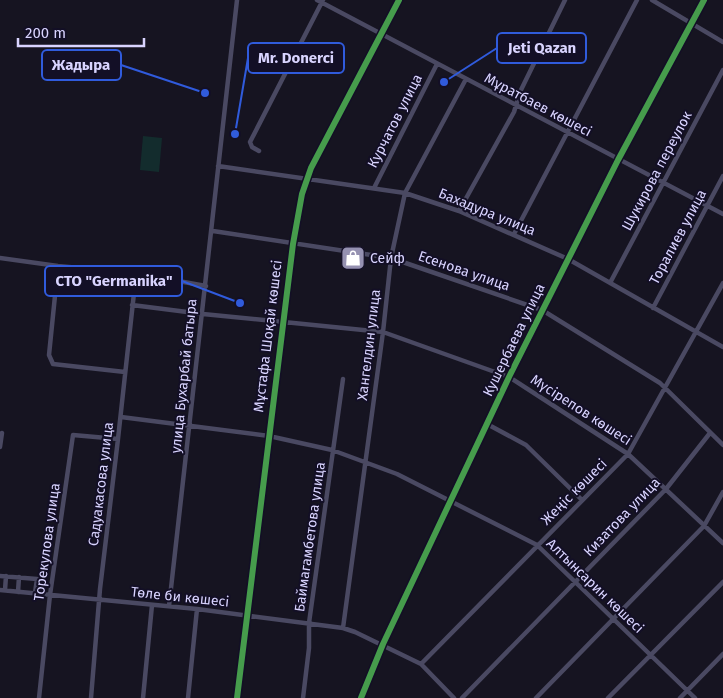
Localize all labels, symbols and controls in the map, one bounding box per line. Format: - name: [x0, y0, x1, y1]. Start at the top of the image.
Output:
- scale bar: [18, 15, 144, 47]
- text: 200 m: [25, 24, 66, 42]
- callout: Jeti Qazan: [497, 33, 586, 63]
- text: Jeti Qazan: [507, 39, 576, 57]
- callout: Mr. Donerci: [248, 43, 344, 73]
- text: Mr. Donerci: [258, 49, 334, 67]
- callout: Жадыра: [42, 50, 121, 80]
- text: Жадыра: [51, 56, 110, 74]
- street label: Мұратбаев көшесі: [481, 70, 595, 140]
- street label: Курчатов улица: [364, 71, 426, 171]
- street label: Шукирова переулок: [618, 108, 696, 234]
- street label: Бахадура улица: [436, 185, 538, 239]
- street label: Торалиев улица: [646, 187, 710, 287]
- shop icon: Сейф: [340, 245, 366, 271]
- street label: Есенова улица: [416, 247, 512, 295]
- place label: Сейф: [370, 250, 405, 267]
- street label: Мұстафа Шоқай көшесі: [250, 259, 286, 413]
- callout: СТО "Germanika": [45, 266, 182, 296]
- text: СТО "Germanika": [55, 272, 173, 290]
- street label: Кушербаева улица: [479, 281, 549, 399]
- street label: Хангелдин улица: [354, 288, 384, 402]
- street label: улица Бухарбай батыра: [167, 298, 201, 454]
- street label: Мүсірепов көшесі: [527, 371, 635, 449]
- street label: Садуакасова улица: [85, 421, 117, 547]
- street label: Жеңіс көшесі: [537, 455, 611, 529]
- street label: Баймагамбетова улица: [291, 461, 329, 613]
- street label: Кизатова улица: [580, 474, 664, 560]
- street label: Торекулова улица: [30, 482, 64, 602]
- street label: Алтынсарин көшесі: [543, 535, 647, 637]
- street label: Төле би көшесі: [130, 583, 230, 611]

